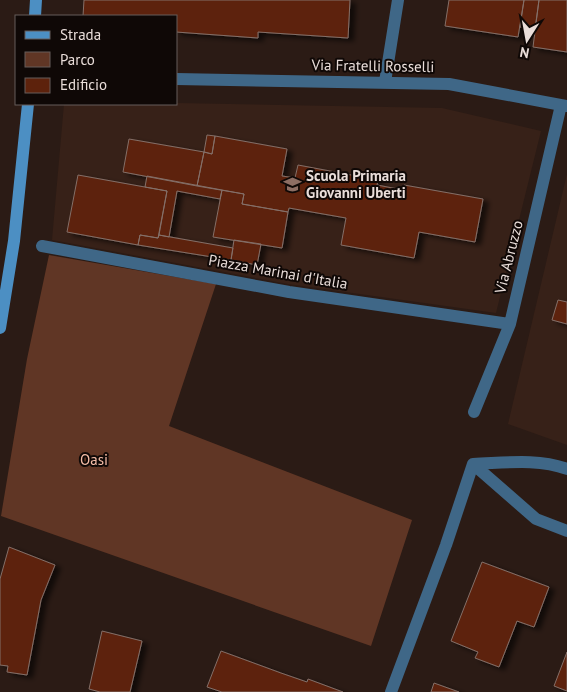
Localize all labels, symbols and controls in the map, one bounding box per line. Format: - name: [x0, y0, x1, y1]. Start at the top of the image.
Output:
- legend: [15, 15, 178, 105]
- north arrow: [502, 15, 552, 65]
- text: Strada: [60, 25, 101, 44]
- text: N: [518, 43, 531, 62]
- text: Parco: [60, 50, 95, 69]
- street label: Via Fratelli Rosselli: [310, 55, 435, 76]
- text: Edificio: [60, 75, 107, 94]
- place label: Scuola Primaria Giovanni Uberti: [306, 166, 406, 202]
- school or university icon: Scuola Primaria Giovanni Uberti: [282, 175, 302, 195]
- street label: Via Abruzzo: [490, 218, 527, 296]
- street label: Piazza Marinai d'Italia: [207, 250, 349, 293]
- park label: Oasi: [80, 450, 108, 469]

